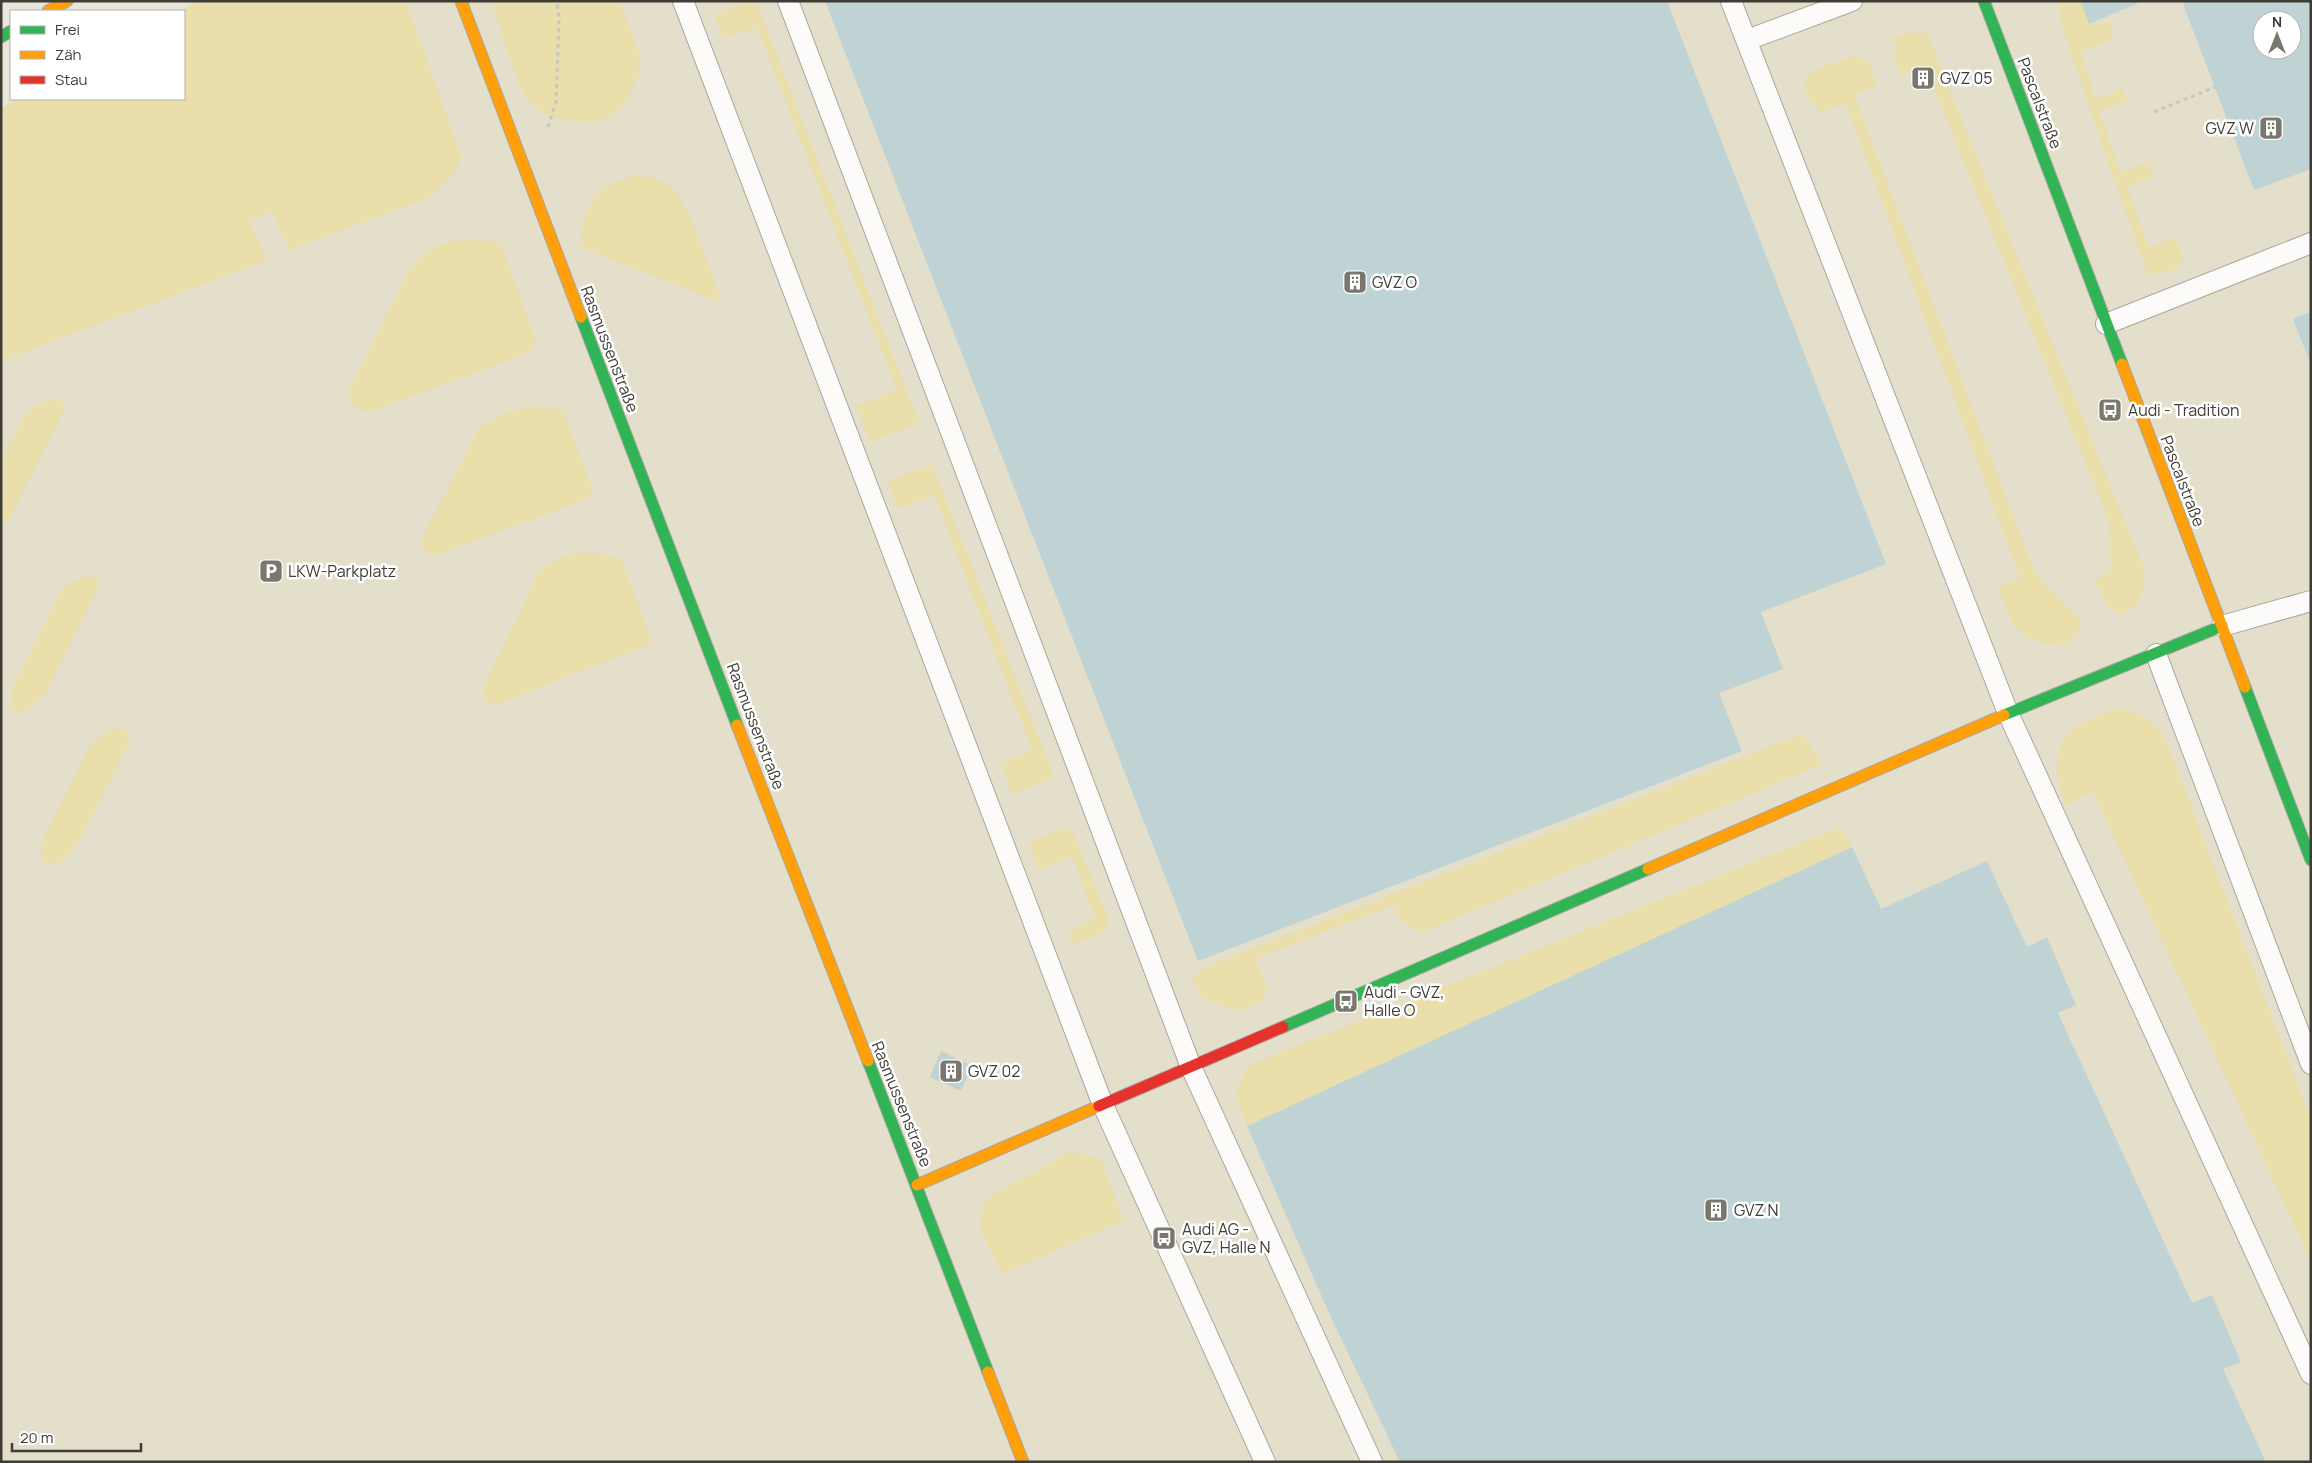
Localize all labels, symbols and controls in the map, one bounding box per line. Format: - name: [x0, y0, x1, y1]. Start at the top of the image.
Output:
- legend: [10, 10, 185, 100]
- north arrow: [2252, 10, 2302, 60]
- text: N: [2272, 12, 2282, 31]
- text: Frei: [55, 19, 80, 40]
- text: Zäh: [55, 44, 82, 65]
- street label: Pascalstraße: [2013, 54, 2067, 152]
- building icon: GVZ 05: [1910, 65, 1936, 91]
- place label: GVZ 05: [1940, 67, 1992, 89]
- text: Stau: [55, 69, 88, 90]
- building icon: GVZ W: [2258, 115, 2284, 141]
- place label: GVZ W: [2206, 117, 2254, 139]
- building icon: GVZ O: [1342, 269, 1368, 295]
- place label: GVZ O: [1372, 271, 1417, 293]
- street label: Rasmussenstraße: [576, 283, 644, 415]
- bus stop icon: Audi - Tradition: [2097, 397, 2123, 423]
- place label: Audi - Tradition: [2128, 399, 2239, 421]
- street label: Pascalstraße: [2156, 432, 2210, 530]
- parking icon: LKW-Parkplatz: [258, 558, 284, 584]
- place label: LKW-Parkplatz: [288, 560, 396, 582]
- street label: Rasmussenstraße: [722, 660, 790, 792]
- place label: Audi - GVZ, Halle O: [1364, 981, 1445, 1021]
- bus stop icon: Audi - GVZ, Halle O: [1333, 988, 1359, 1014]
- street label: Rasmussenstraße: [867, 1038, 937, 1170]
- building icon: GVZ 02: [938, 1058, 964, 1084]
- place label: GVZ 02: [968, 1060, 1020, 1082]
- building icon: GVZ N: [1703, 1197, 1729, 1223]
- place label: GVZ N: [1734, 1199, 1778, 1221]
- place label: Audi AG - GVZ, Halle N: [1182, 1218, 1271, 1258]
- bus stop icon: Audi AG - GVZ, Halle N: [1151, 1225, 1177, 1251]
- scale bar: [12, 1420, 141, 1452]
- text: 20 m: [20, 1427, 53, 1448]

